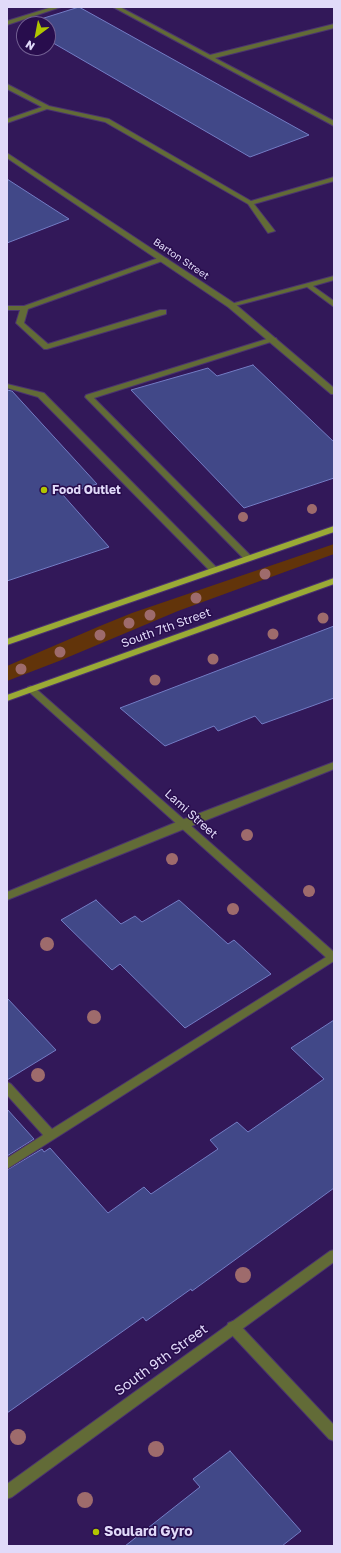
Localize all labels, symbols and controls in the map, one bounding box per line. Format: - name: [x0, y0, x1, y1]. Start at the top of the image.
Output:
- north arrow: [16, 16, 56, 56]
- text: N: [23, 38, 37, 53]
- street label: Barton Street: [151, 236, 211, 282]
- place label: Food Outlet: [52, 483, 121, 497]
- marker: Food Outlet: [39, 485, 49, 495]
- street label: South 7th Street: [119, 605, 213, 651]
- street label: Lami Street: [162, 787, 220, 841]
- street label: South 9th Street: [111, 1321, 211, 1399]
- place label: Soulard Gyro: [104, 1524, 193, 1540]
- marker: Soulard Gyro: [91, 1527, 101, 1537]

